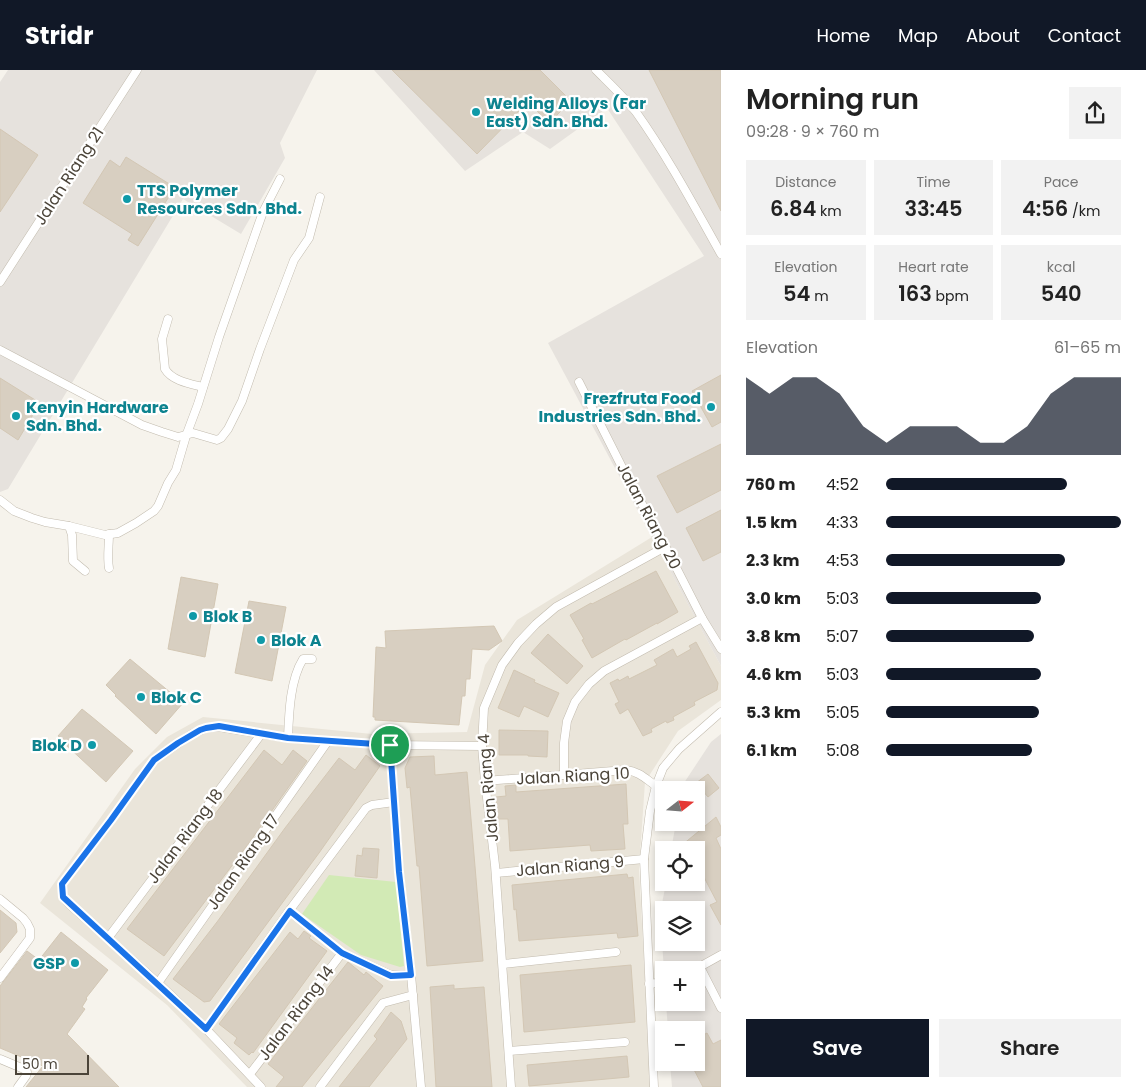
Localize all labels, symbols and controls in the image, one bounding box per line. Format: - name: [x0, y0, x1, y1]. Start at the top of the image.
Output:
- text: Stridr: [25, 19, 93, 52]
- text: Home: [816, 23, 870, 48]
- text: Map: [898, 23, 938, 48]
- text: About: [966, 23, 1020, 48]
- text: Contact: [1048, 23, 1121, 48]
- text: Morning run: [746, 80, 919, 119]
- button: share: [1069, 87, 1121, 139]
- place label: Welding Alloys (Far East) Sdn. Bhd.: [486, 92, 646, 133]
- marker: Welding Alloys (Far East) Sdn. Bhd.: [470, 106, 482, 118]
- text: 09:28 · 9 × 760 m: [746, 120, 879, 143]
- street label: Jalan Riang 21: [29, 122, 109, 230]
- text: Distance: [775, 172, 837, 192]
- text: Time: [916, 172, 951, 192]
- text: Pace: [1044, 172, 1079, 192]
- place label: TTS Polymer Resources Sdn. Bhd.: [137, 179, 302, 220]
- marker: TTS Polymer Resources Sdn. Bhd.: [121, 193, 133, 205]
- text: 6.84: [770, 194, 816, 223]
- text: 33:45: [904, 194, 963, 223]
- text: 4:56: [1022, 194, 1068, 223]
- text: km: [816, 201, 842, 221]
- text: /km: [1068, 201, 1100, 221]
- text: Elevation: [774, 257, 837, 277]
- text: Heart rate: [898, 257, 969, 277]
- text: kcal: [1047, 257, 1075, 277]
- text: 54: [783, 279, 810, 308]
- text: 163: [898, 279, 932, 308]
- text: 540: [1041, 279, 1082, 308]
- text: m: [810, 286, 829, 306]
- text: bpm: [932, 286, 969, 306]
- text: Elevation: [746, 336, 818, 359]
- text: 61–65 m: [1054, 336, 1121, 359]
- place label: Frezfruta Food Industries Sdn. Bhd.: [539, 387, 701, 428]
- place label: Kenyin Hardware Sdn. Bhd.: [26, 396, 169, 437]
- marker: Frezfruta Food Industries Sdn. Bhd.: [705, 401, 717, 413]
- marker: Kenyin Hardware Sdn. Bhd.: [10, 410, 22, 422]
- street label: Jalan Riang 20: [611, 459, 687, 573]
- text: 760 m: [746, 473, 796, 496]
- text: 4:52: [826, 473, 859, 496]
- text: 1.5 km: [746, 511, 797, 534]
- text: 4:33: [826, 511, 858, 534]
- text: 2.3 km: [746, 549, 800, 572]
- text: 4:53: [826, 549, 859, 572]
- text: 3.0 km: [746, 587, 801, 610]
- text: 5:03: [826, 587, 859, 610]
- place label: Blok B: [203, 605, 252, 628]
- marker: Blok B: [187, 610, 199, 622]
- text: 3.8 km: [746, 625, 801, 648]
- text: 5:07: [826, 625, 858, 648]
- place label: Blok A: [271, 629, 322, 652]
- marker: Blok A: [255, 634, 267, 646]
- text: 4.6 km: [746, 663, 802, 686]
- text: 5:03: [826, 663, 859, 686]
- place label: Blok C: [151, 686, 202, 709]
- marker: Blok C: [135, 691, 147, 703]
- text: 5.3 km: [746, 701, 801, 724]
- text: 5:05: [826, 701, 860, 724]
- pin: [369, 724, 411, 766]
- icon: arrive: [376, 731, 404, 759]
- street label: Jalan Riang 4: [472, 733, 504, 843]
- place label: Blok D: [32, 734, 82, 757]
- marker: Blok D: [86, 739, 98, 751]
- text: 6.1 km: [746, 739, 797, 762]
- text: 5:08: [826, 739, 860, 762]
- street label: Jalan Riang 10: [516, 762, 630, 790]
- north arrow: [655, 781, 705, 831]
- map controls: [655, 781, 705, 1071]
- street label: Jalan Riang 18: [142, 784, 228, 888]
- street label: Jalan Riang 17: [201, 809, 285, 915]
- button: locate: [655, 841, 705, 891]
- street label: Jalan Riang 9: [515, 850, 625, 882]
- button: layers: [655, 901, 705, 951]
- place label: GSP: [33, 952, 65, 975]
- marker: GSP: [69, 957, 81, 969]
- street label: Jalan Riang 14: [253, 961, 339, 1065]
- button: +: [655, 961, 705, 1011]
- button: Save: [746, 1019, 929, 1077]
- button: Share: [939, 1019, 1121, 1077]
- button: −: [655, 1021, 705, 1071]
- scale bar: [15, 1052, 89, 1075]
- text: 50 m: [22, 1054, 58, 1074]

